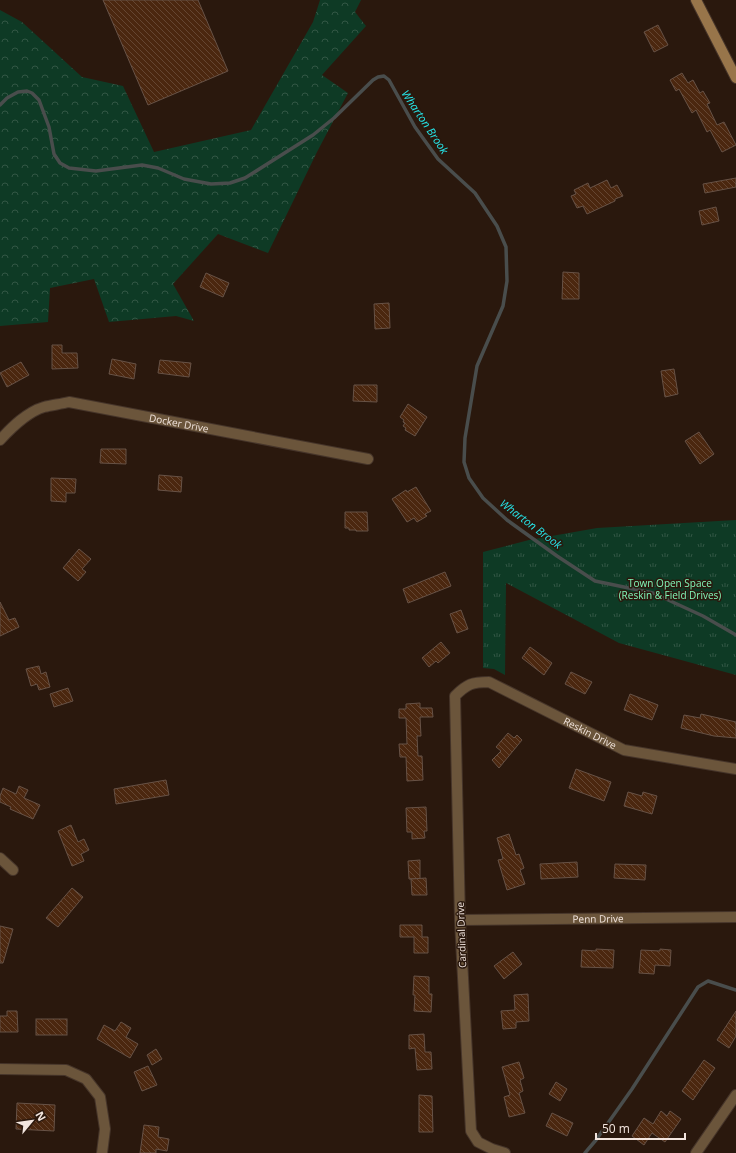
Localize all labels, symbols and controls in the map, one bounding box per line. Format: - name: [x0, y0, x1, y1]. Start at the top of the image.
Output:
- water label: Wharton Brook: [399, 87, 453, 157]
- street label: Docker Drive: [148, 410, 210, 436]
- water label: Wharton Brook: [497, 495, 566, 552]
- park label: Town Open Space (Reskin & Field Drives): [619, 576, 721, 602]
- street label: Reskin Drive: [561, 714, 619, 752]
- street label: Cardinal Drive: [453, 901, 469, 968]
- street label: Penn Drive: [572, 911, 624, 926]
- north arrow: [12, 1101, 52, 1141]
- text: N: [32, 1108, 50, 1123]
- scale bar: [596, 1115, 685, 1141]
- text: 50 m: [602, 1120, 630, 1137]

